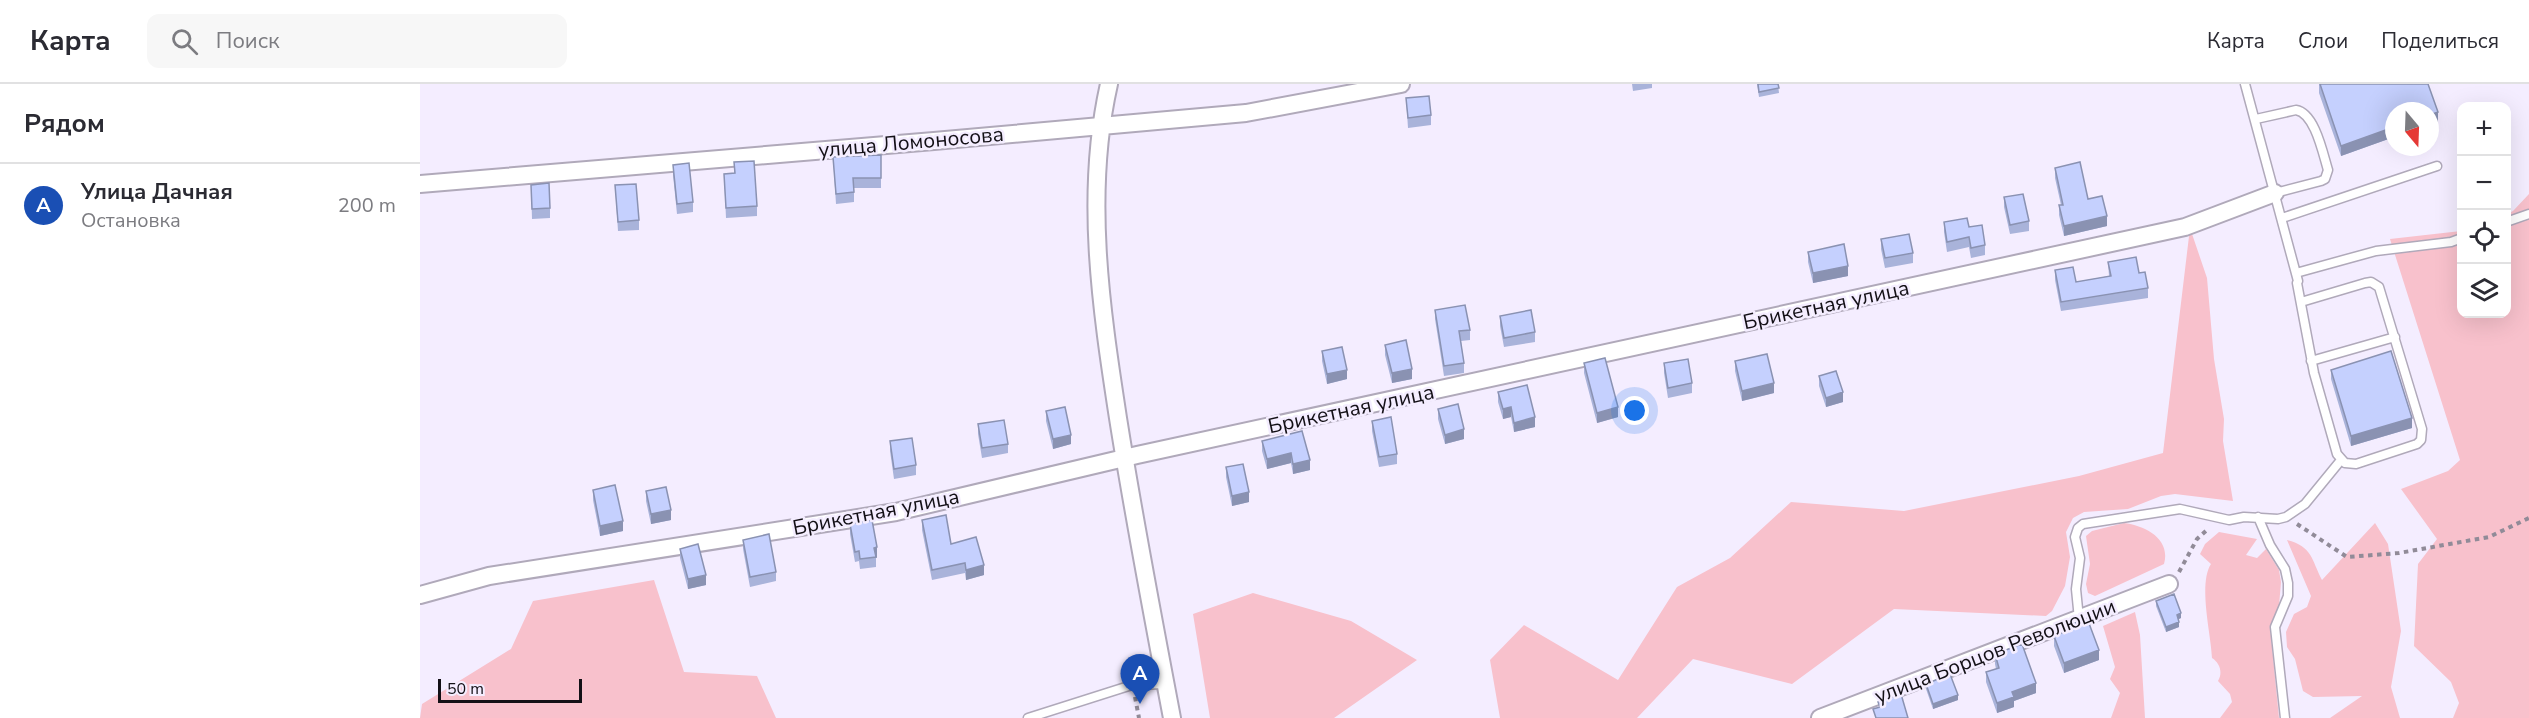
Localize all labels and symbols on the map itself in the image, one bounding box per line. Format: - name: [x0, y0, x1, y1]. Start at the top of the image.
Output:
- north arrow: [2385, 102, 2439, 156]
- street label: улица Ломоносова: [817, 120, 1005, 164]
- street label: Брикетная улица: [1740, 274, 1912, 336]
- street label: Брикетная улица: [1265, 378, 1437, 440]
- your location: [1620, 396, 1649, 425]
- street label: Брикетная улица: [790, 482, 962, 542]
- street label: улица Борцов Революции: [1870, 592, 2120, 710]
- pin: A: [1120, 654, 1160, 704]
- scale bar: [438, 676, 582, 704]

